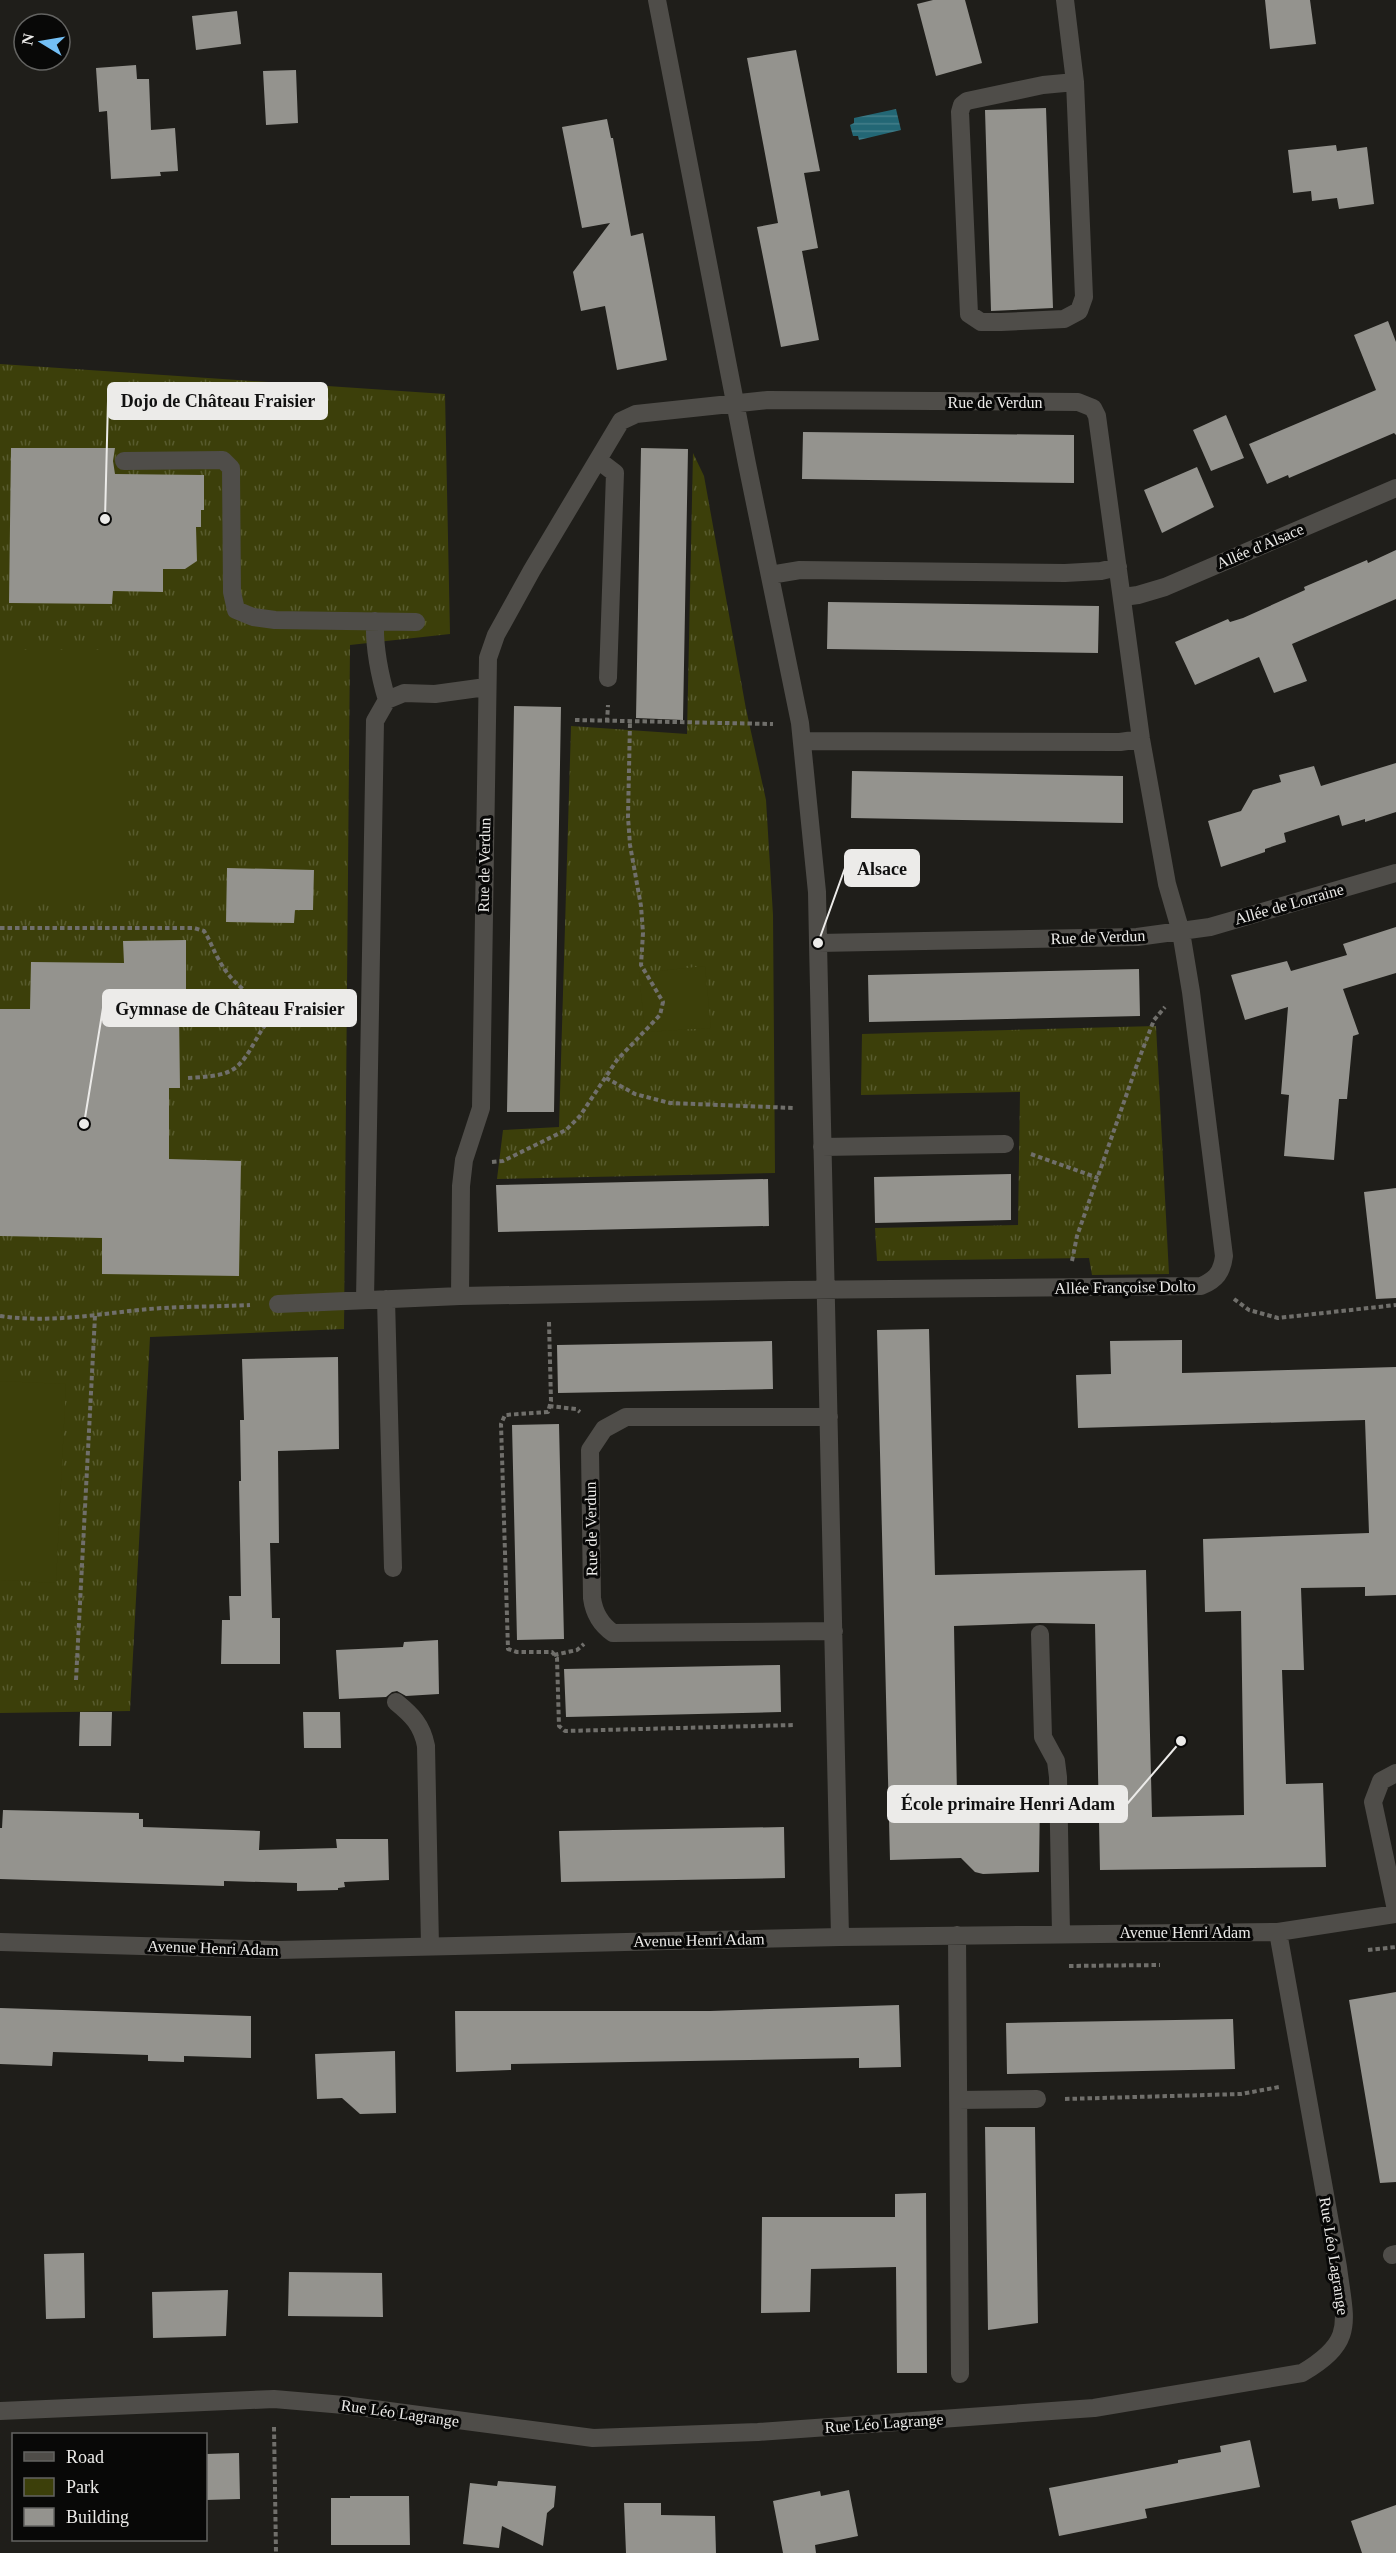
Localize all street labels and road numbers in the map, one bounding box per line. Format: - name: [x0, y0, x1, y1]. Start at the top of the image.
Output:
- street label: Rue de Verdun: [948, 394, 1042, 411]
- street label: Allée d'Alsace: [1214, 520, 1306, 572]
- street label: Rue de Verdun: [475, 817, 493, 913]
- street label: Allée de Lorraine: [1232, 880, 1346, 928]
- street label: Rue de Verdun: [1050, 927, 1146, 947]
- street label: Allée Françoise Dolto: [1054, 1277, 1196, 1298]
- street label: Rue de Verdun: [582, 1481, 600, 1577]
- street label: Avenue Henri Adam: [1119, 1924, 1251, 1941]
- street label: Avenue Henri Adam: [633, 1930, 765, 1950]
- street label: Avenue Henri Adam: [147, 1937, 279, 1959]
- street label: Rue Léo Lagrange: [1315, 2196, 1352, 2316]
- street label: Rue Léo Lagrange: [340, 2396, 460, 2431]
- street label: Rue Léo Lagrange: [824, 2410, 944, 2437]

